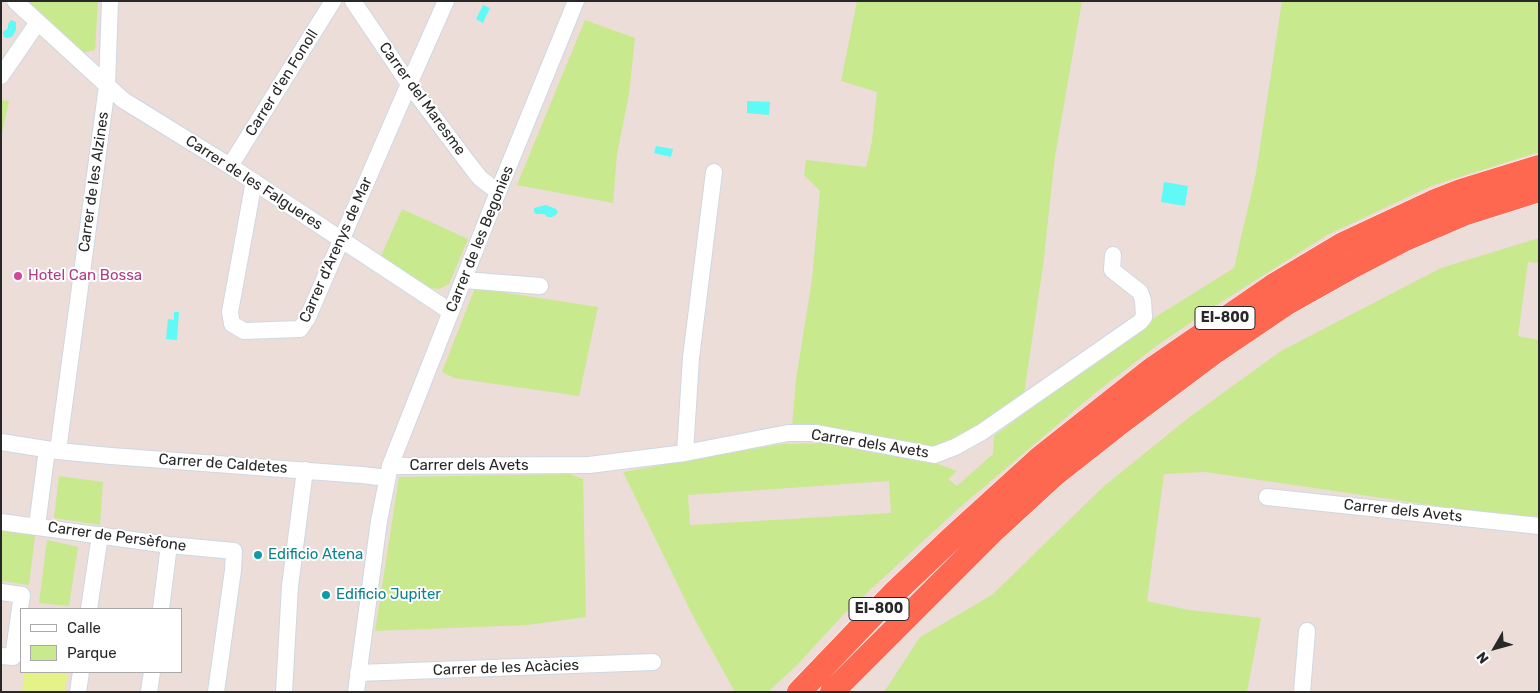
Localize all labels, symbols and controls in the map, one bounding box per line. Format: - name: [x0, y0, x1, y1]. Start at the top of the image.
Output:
- street label: Carrer d'en Fonoll: [242, 26, 322, 140]
- street label: Carrer del Maresme: [375, 39, 469, 159]
- street label: Carrer de les Alzines: [75, 111, 113, 253]
- street label: Carrer de les Falgueres: [182, 132, 326, 234]
- street label: Carrer de les Begonies: [442, 163, 518, 315]
- street label: Carrer d'Arenys de Mar: [296, 174, 376, 326]
- place label: Hotel Can Bossa: [28, 267, 142, 285]
- marker: Hotel Can Bossa: [12, 270, 24, 282]
- road number: EI-800: [1195, 306, 1255, 330]
- street label: Carrer dels Avets: [810, 426, 930, 462]
- street label: Carrer de Caldetes: [158, 451, 288, 477]
- street label: Carrer dels Avets: [409, 457, 529, 475]
- street label: Carrer dels Avets: [1343, 496, 1463, 526]
- street label: Carrer de Persèfone: [47, 518, 187, 556]
- place label: Edificio Atena: [268, 546, 363, 564]
- marker: Edificio Atena: [252, 549, 264, 561]
- place label: Edificio Jupiter: [336, 586, 441, 604]
- marker: Edificio Jupiter: [320, 589, 332, 601]
- road number: EI-800: [849, 598, 909, 620]
- legend: [20, 608, 182, 673]
- text: Calle: [67, 619, 101, 637]
- north arrow: [1470, 623, 1520, 673]
- text: Parque: [67, 644, 117, 662]
- text: N: [1473, 648, 1493, 667]
- street label: Carrer de les Acàcies: [433, 656, 579, 680]

